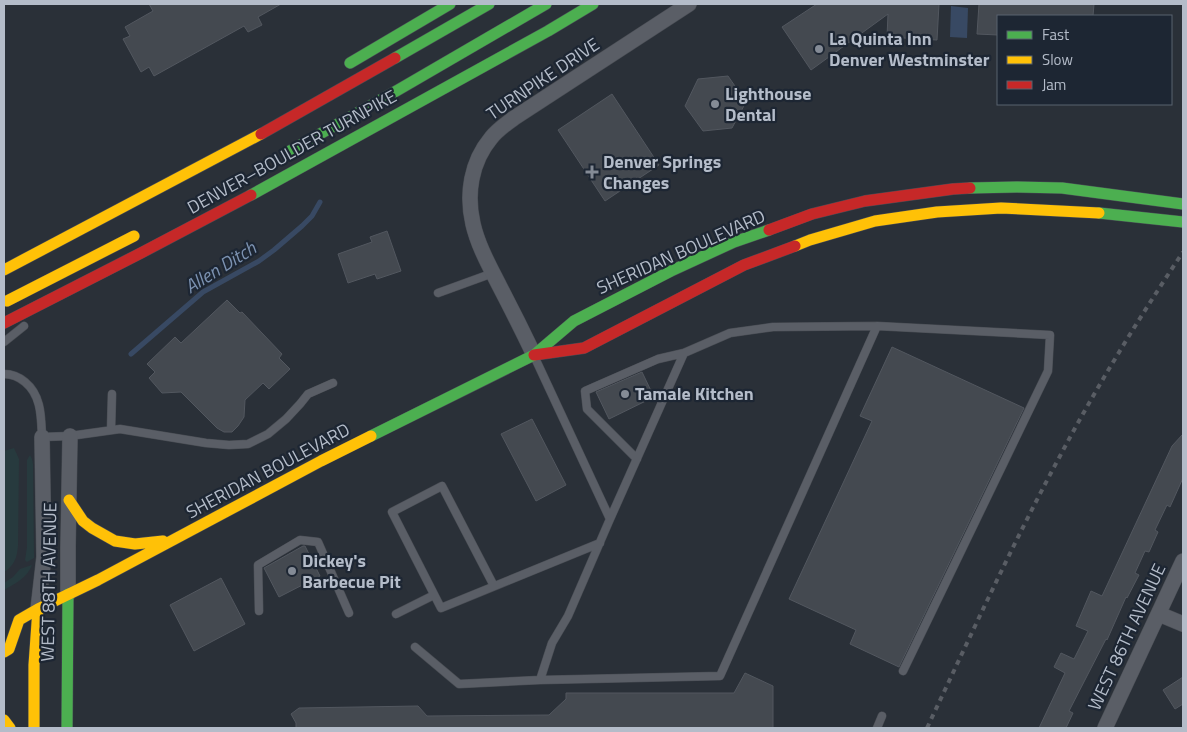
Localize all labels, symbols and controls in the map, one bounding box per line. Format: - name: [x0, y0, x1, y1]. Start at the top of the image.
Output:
- legend: [997, 15, 1172, 105]
- text: Fast: [1042, 23, 1070, 46]
- place label: La Quinta Inn Denver Westminster: [829, 25, 990, 73]
- street label: TURNPIKE DRIVE: [481, 31, 605, 126]
- marker: La Quinta Inn Denver Westminster: [813, 43, 825, 55]
- text: Slow: [1042, 48, 1073, 71]
- text: Jam: [1042, 73, 1066, 96]
- place label: Lighthouse Dental: [725, 80, 811, 128]
- street label: DENVER–BOULDER TURNPIKE: [182, 83, 401, 221]
- marker: Lighthouse Dental: [709, 98, 721, 110]
- place label: Denver Springs Changes: [603, 148, 721, 196]
- marker: Denver Springs Changes: [585, 165, 599, 179]
- street label: SHERIDAN BOULEVARD: [592, 202, 769, 301]
- water label: Allen Ditch: [178, 233, 262, 300]
- place label: Tamale Kitchen: [635, 380, 754, 407]
- marker: Tamale Kitchen: [619, 388, 631, 400]
- street label: SHERIDAN BOULEVARD: [181, 416, 355, 525]
- street label: WEST 88TH AVENUE: [34, 502, 63, 662]
- place label: Dickey's Barbecue Pit: [302, 547, 401, 595]
- street label: WEST 86TH AVENUE: [1081, 559, 1172, 715]
- marker: Dickey's Barbecue Pit: [286, 565, 298, 577]

